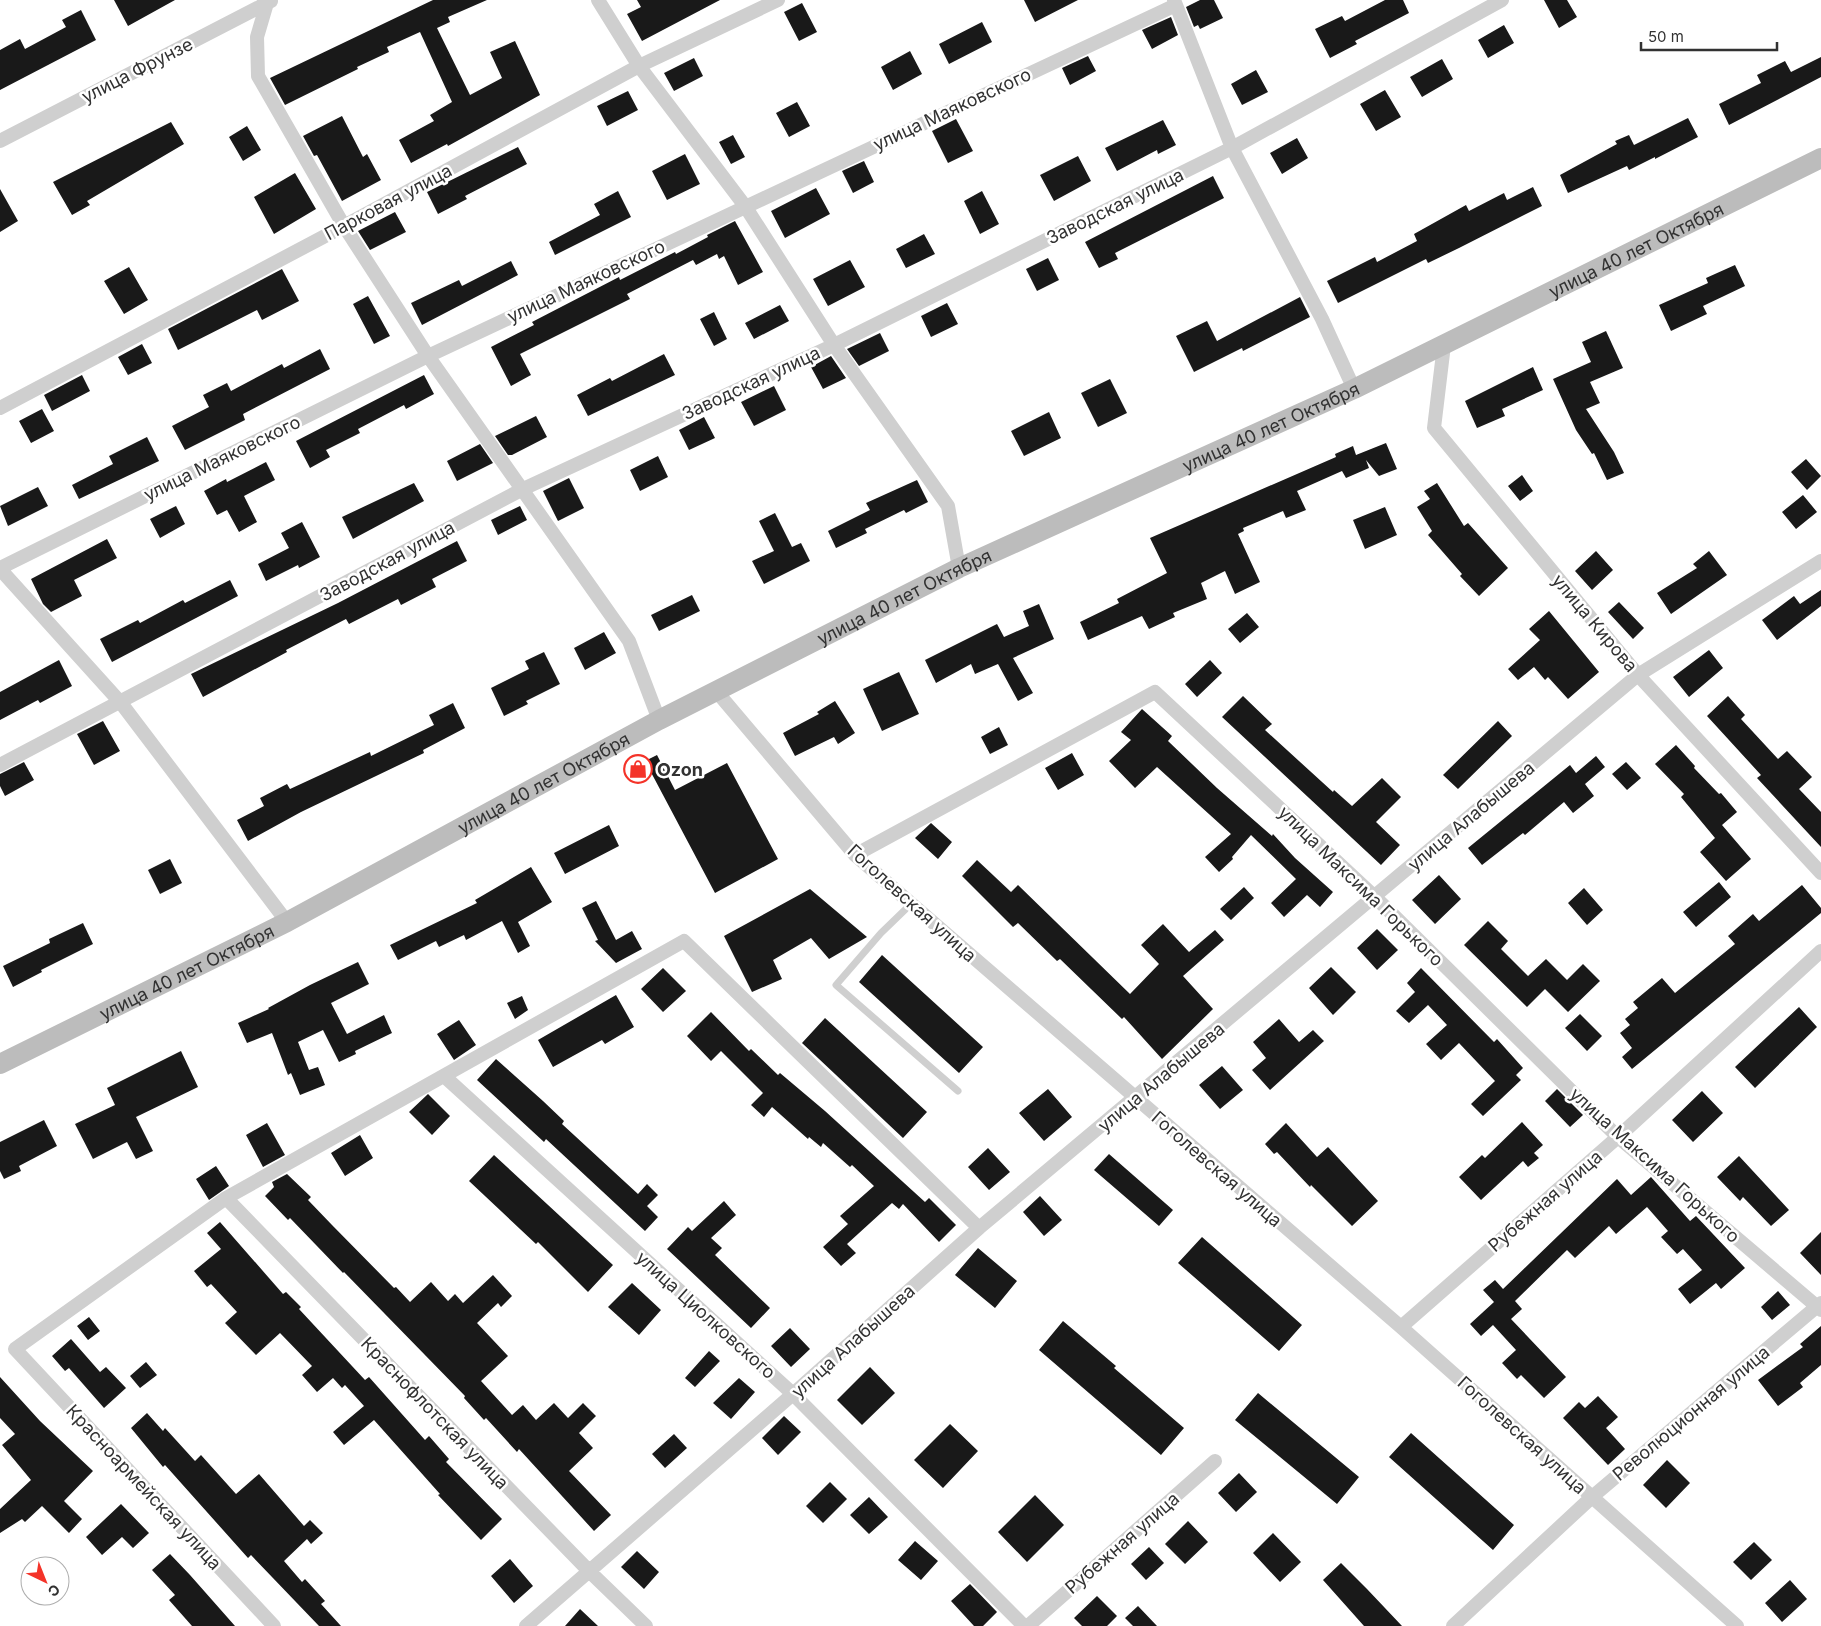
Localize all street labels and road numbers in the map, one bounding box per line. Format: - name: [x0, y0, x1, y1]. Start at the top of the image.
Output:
- street label: улица Фрунзе: [78, 33, 196, 107]
- street label: улица Маяковского: [870, 63, 1034, 155]
- street label: Парковая улица: [321, 160, 455, 244]
- street label: Заводская улица: [1043, 164, 1187, 248]
- street label: улица 40 лет Октября: [1545, 198, 1727, 302]
- street label: улица Маяковского: [504, 235, 668, 327]
- street label: Заводская улица: [679, 342, 823, 424]
- street label: улица 40 лет Октября: [1179, 378, 1363, 476]
- street label: улица Маяковского: [140, 411, 304, 505]
- street label: Заводская улица: [316, 517, 458, 605]
- street label: улица 40 лет Октября: [813, 544, 995, 649]
- street label: улица Кирова: [1548, 570, 1642, 676]
- street label: улица 40 лет Октября: [454, 728, 633, 838]
- street label: улица Алабышева: [1404, 757, 1538, 875]
- street label: улица Максима Горького: [1274, 802, 1448, 970]
- street label: Гоголевская улица: [843, 840, 981, 966]
- street label: улица 40 лет Октября: [96, 920, 277, 1024]
- street label: улица Алабышева: [1094, 1018, 1228, 1136]
- street label: улица Максима Горького: [1566, 1083, 1744, 1247]
- street label: Гоголевская улица: [1148, 1107, 1286, 1231]
- street label: Рубежная улица: [1484, 1146, 1606, 1256]
- street label: улица Циолковского: [632, 1247, 780, 1383]
- street label: улица Алабышева: [787, 1280, 919, 1402]
- street label: Краснофлотская улица: [357, 1333, 513, 1493]
- street label: Революционная улица: [1608, 1341, 1774, 1485]
- street label: Гоголевская улица: [1453, 1372, 1591, 1498]
- street label: Красноармейская улица: [62, 1400, 226, 1574]
- street label: Рубежная улица: [1061, 1488, 1183, 1598]

